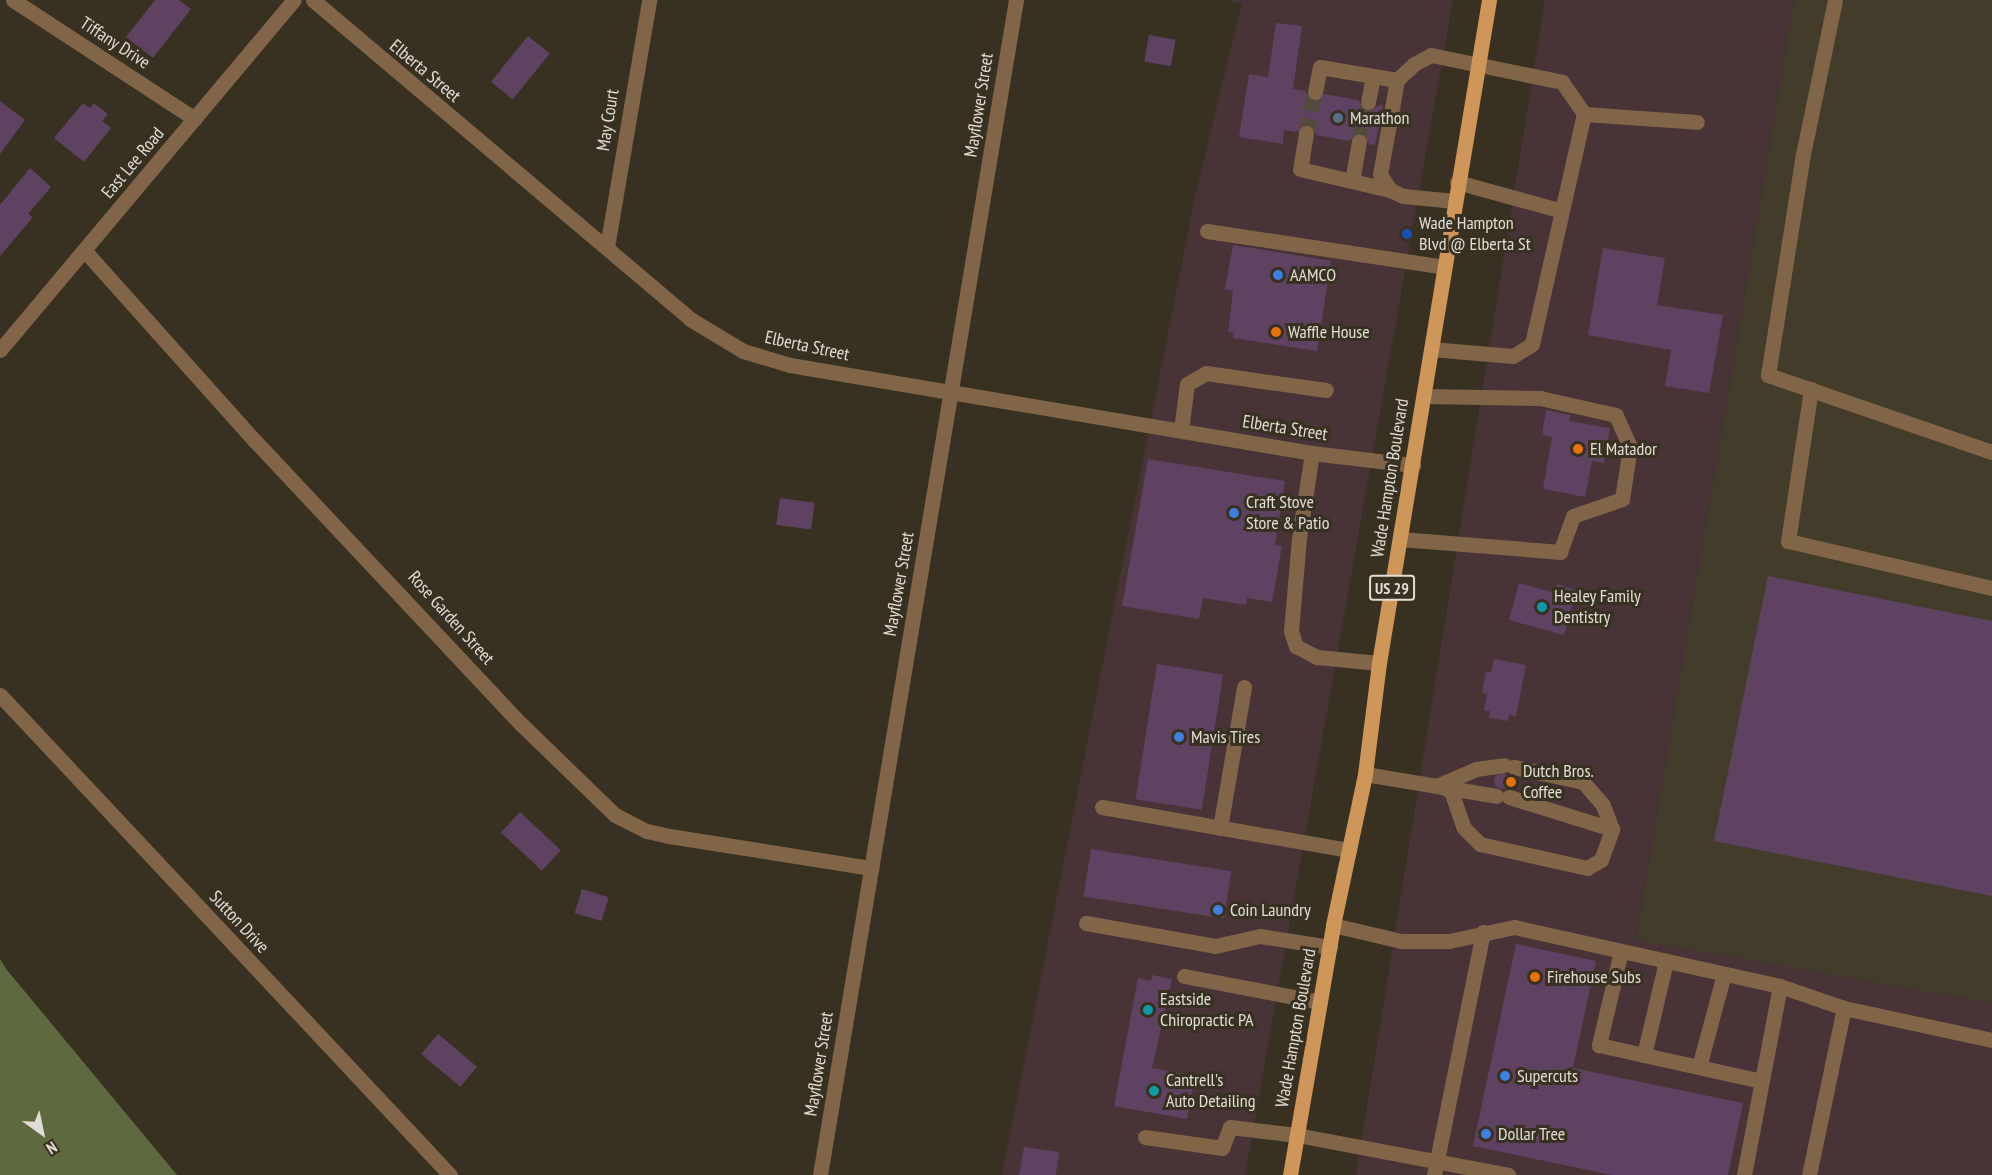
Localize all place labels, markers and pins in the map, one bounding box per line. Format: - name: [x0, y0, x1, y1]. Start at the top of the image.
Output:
- place label: Marathon: [1350, 107, 1409, 129]
- marker: Marathon: [1331, 111, 1345, 125]
- place label: Wade Hampton Blvd @ Elberta St: [1419, 213, 1531, 256]
- marker: Wade Hampton Blvd @ Elberta St: [1400, 227, 1414, 241]
- place label: AAMCO: [1290, 264, 1336, 286]
- marker: AAMCO: [1271, 268, 1285, 282]
- place label: Waffle House: [1288, 321, 1370, 343]
- marker: Waffle House: [1269, 325, 1283, 339]
- place label: El Matador: [1590, 438, 1657, 460]
- marker: El Matador: [1571, 442, 1585, 456]
- place label: Craft Stove Store & Patio: [1246, 492, 1330, 534]
- marker: Craft Stove Store & Patio: [1227, 506, 1241, 520]
- place label: Healey Family Dentistry: [1554, 586, 1641, 628]
- marker: Healey Family Dentistry: [1535, 600, 1549, 614]
- place label: Mavis Tires: [1191, 726, 1261, 748]
- marker: Mavis Tires: [1172, 730, 1186, 744]
- place label: Dutch Bros. Coffee: [1523, 761, 1594, 804]
- marker: Dutch Bros. Coffee: [1504, 775, 1518, 789]
- place label: Coin Laundry: [1230, 899, 1311, 921]
- marker: Coin Laundry: [1211, 903, 1225, 917]
- place label: Firehouse Subs: [1547, 966, 1641, 988]
- marker: Firehouse Subs: [1528, 970, 1542, 984]
- place label: Eastside Chiropractic PA: [1160, 989, 1254, 1032]
- marker: Eastside Chiropractic PA: [1141, 1003, 1155, 1017]
- place label: Supercuts: [1517, 1065, 1578, 1087]
- marker: Supercuts: [1498, 1069, 1512, 1083]
- place label: Cantrell's Auto Detailing: [1166, 1070, 1255, 1112]
- marker: Cantrell's Auto Detailing: [1147, 1084, 1161, 1098]
- place label: Dollar Tree: [1498, 1123, 1566, 1145]
- marker: Dollar Tree: [1479, 1127, 1493, 1141]

